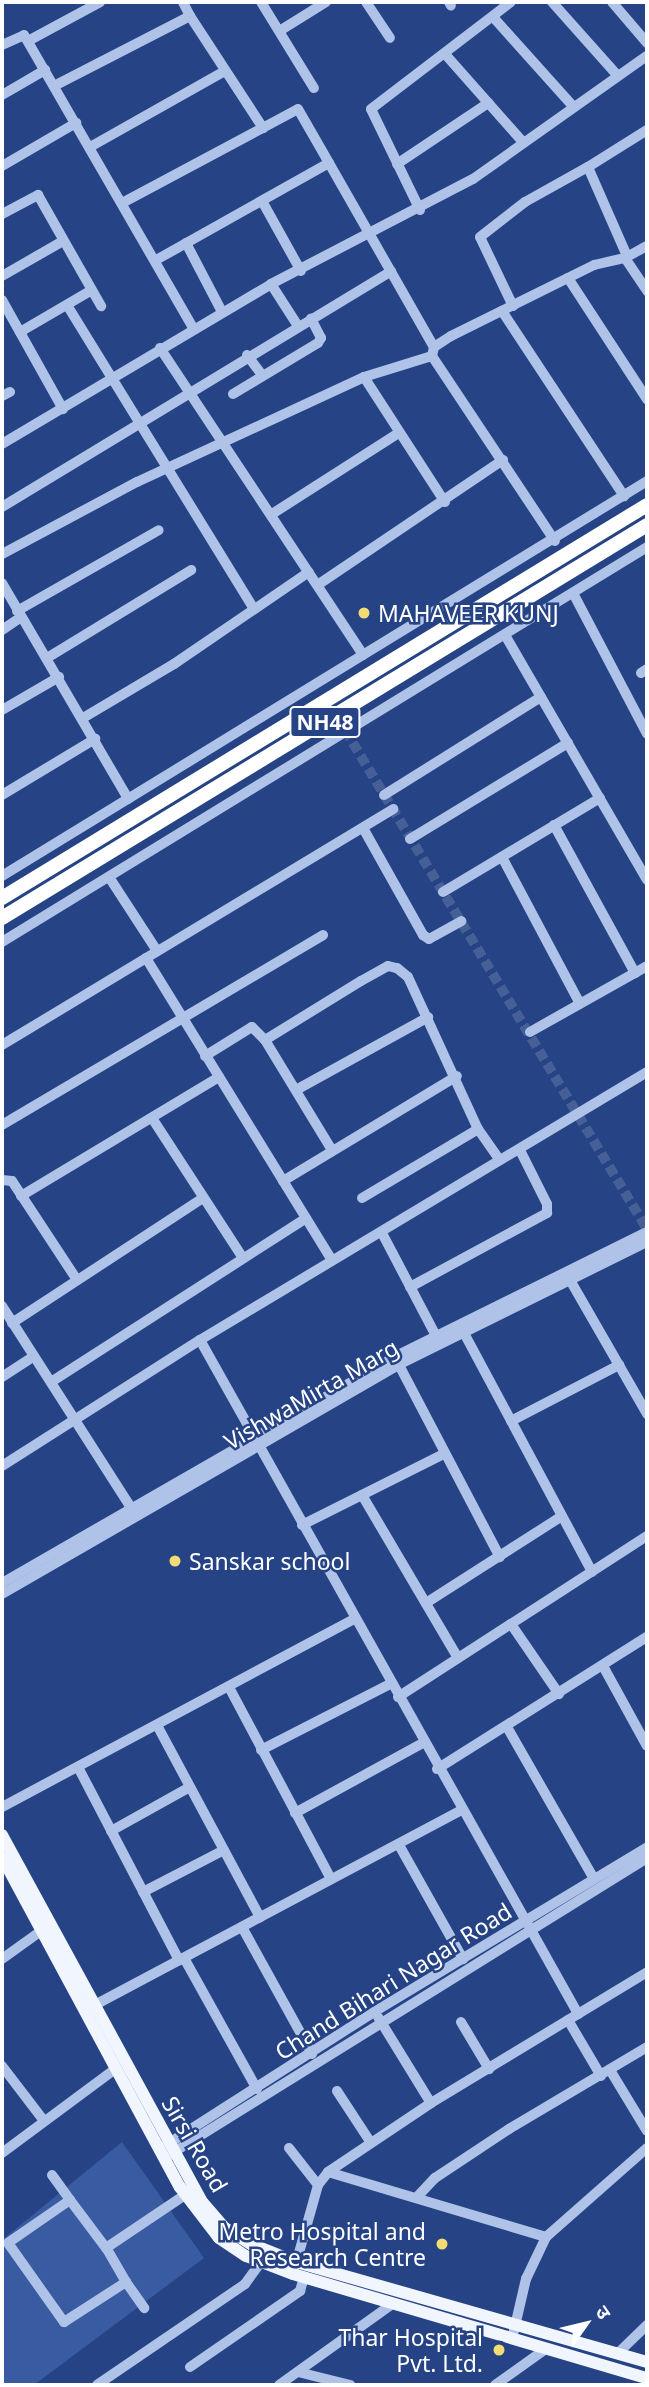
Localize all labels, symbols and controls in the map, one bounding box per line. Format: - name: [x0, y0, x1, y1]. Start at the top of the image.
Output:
- place label: MAHAVEER KUNJ: [378, 599, 559, 627]
- marker: MAHAVEER KUNJ: [356, 605, 372, 621]
- road number: NH48: [288, 704, 362, 740]
- street label: VishwaMirta Marg: [219, 1333, 403, 1455]
- place label: Sanskar school: [189, 1547, 350, 1575]
- marker: Sanskar school: [167, 1553, 183, 1569]
- street label: Chand Bihari Nagar Road: [270, 1897, 516, 2065]
- street label: Sirsi Road: [156, 2091, 234, 2197]
- place label: Metro Hospital and Research Centre: [218, 2217, 426, 2271]
- marker: Metro Hospital and Research Centre: [432, 2234, 452, 2254]
- north arrow: [551, 2289, 621, 2359]
- text: उ: [590, 2300, 617, 2324]
- place label: Thar Hospital Pvt. Ltd.: [338, 2323, 483, 2377]
- marker: Thar Hospital Pvt. Ltd.: [489, 2340, 509, 2360]

